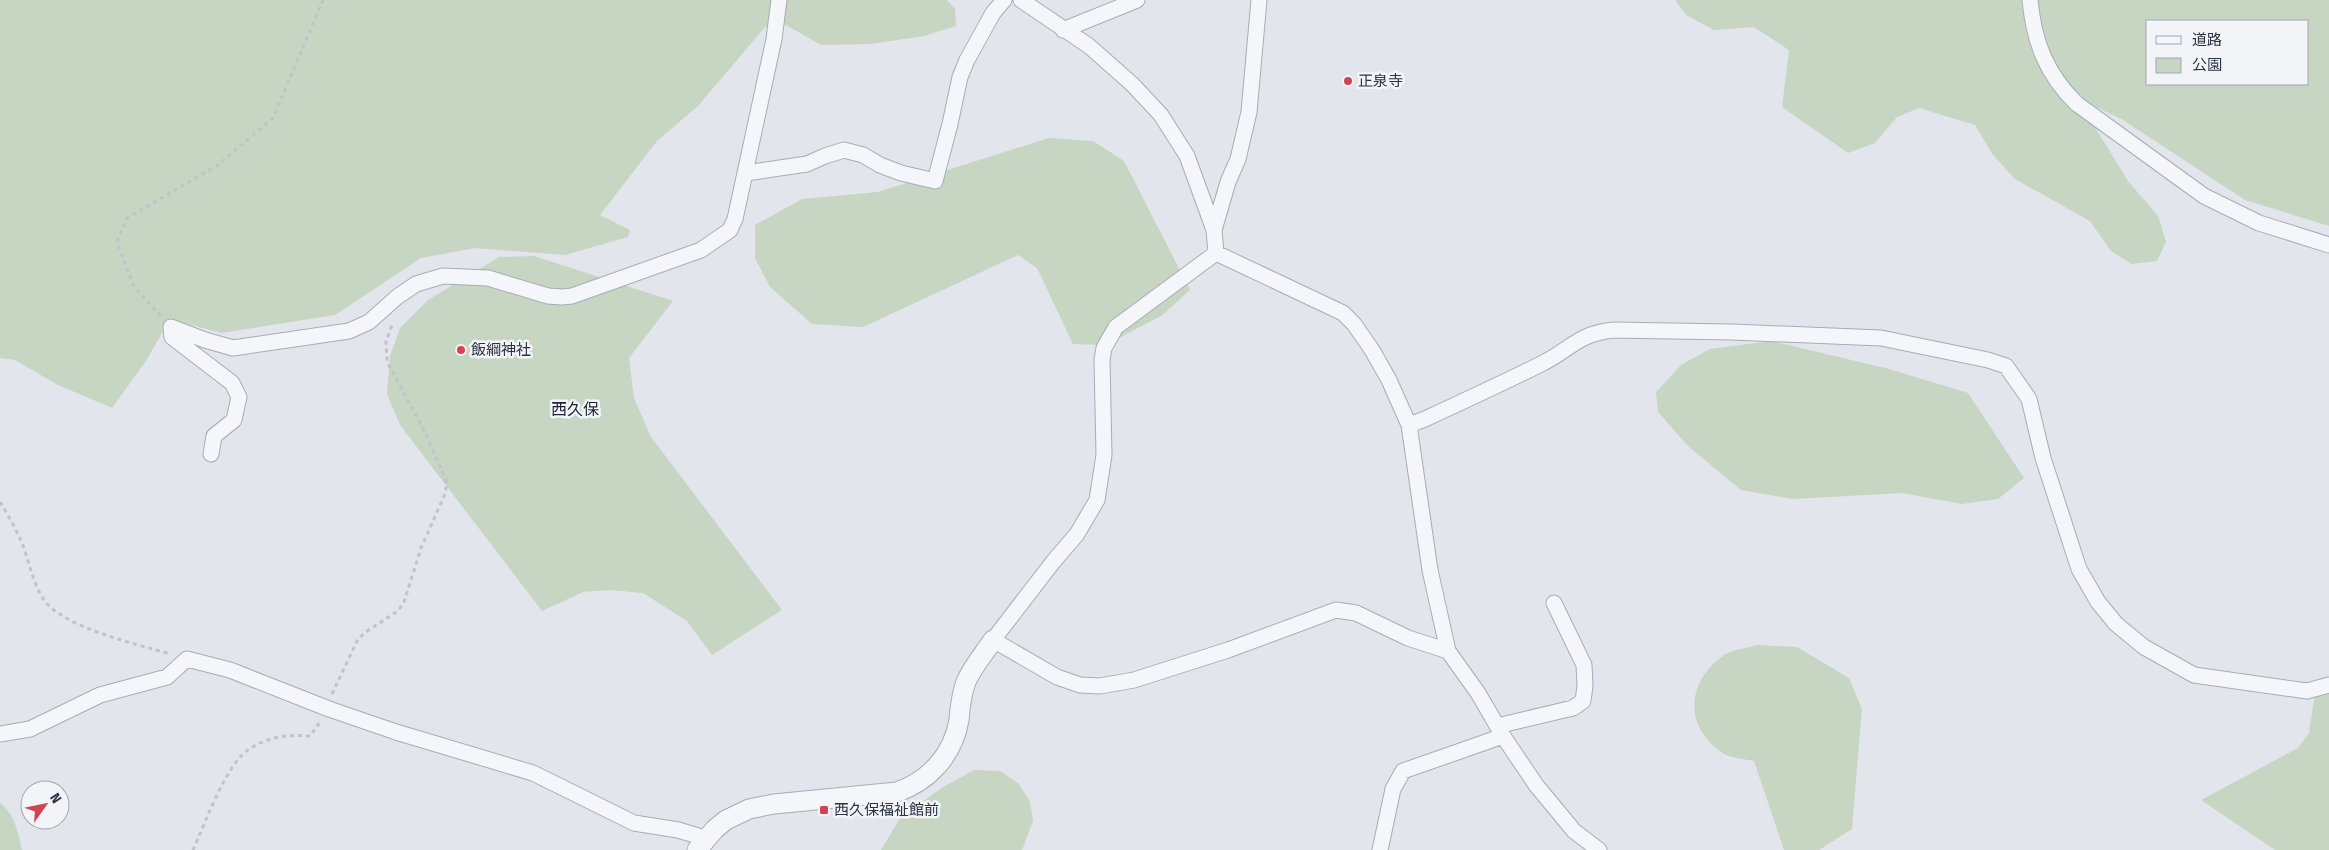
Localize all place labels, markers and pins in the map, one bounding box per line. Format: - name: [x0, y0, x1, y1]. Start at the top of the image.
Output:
- place label: 正泉寺: [1358, 72, 1403, 90]
- marker: 正泉寺: [1342, 75, 1354, 87]
- place label: 飯綱神社: [471, 341, 531, 359]
- marker: 飯綱神社: [455, 344, 467, 356]
- place label: 西久保福祉館前: [834, 801, 939, 819]
- marker: 西久保福祉館前: [818, 804, 830, 816]

